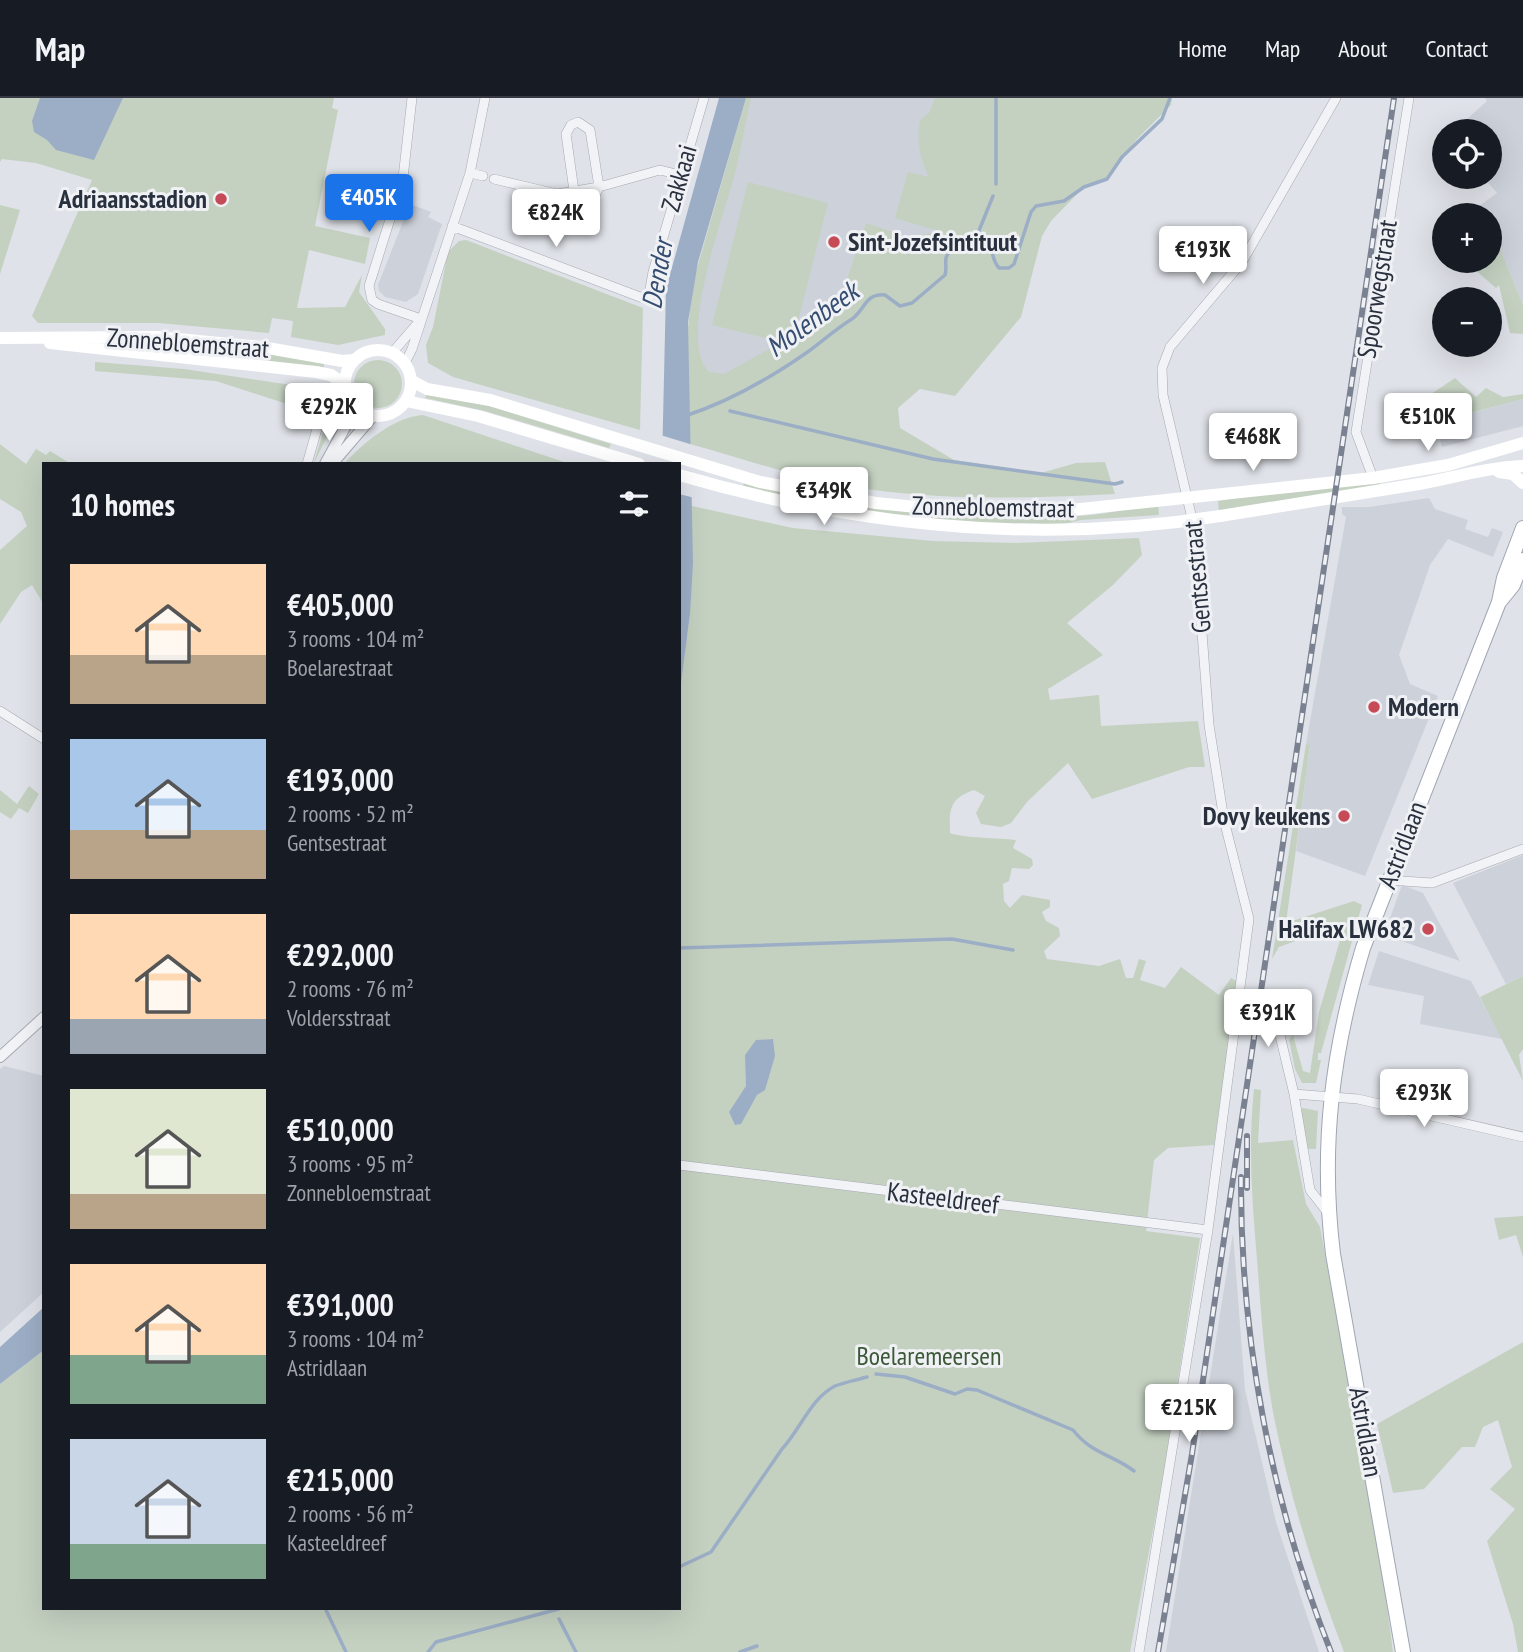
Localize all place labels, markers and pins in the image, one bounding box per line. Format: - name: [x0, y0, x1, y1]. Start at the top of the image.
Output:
- pin: €405K: [320, 174, 418, 234]
- place label: Adriaansstadion: [58, 182, 207, 215]
- pin: €824K: [507, 190, 605, 249]
- marker: Adriaansstadion: [213, 191, 229, 207]
- place label: Sint-Jozefsintituut: [848, 225, 1018, 258]
- pin: €193K: [1154, 226, 1252, 286]
- marker: Sint-Jozefsintituut: [826, 234, 842, 250]
- pin: €292K: [280, 384, 378, 443]
- pin: €510K: [1379, 394, 1477, 453]
- pin: €468K: [1204, 414, 1302, 473]
- pin: €349K: [775, 468, 873, 527]
- place label: Modern: [1388, 690, 1459, 723]
- marker: Modern: [1366, 699, 1382, 715]
- place label: Dovy keukens: [1203, 799, 1330, 832]
- marker: Dovy keukens: [1336, 808, 1352, 824]
- place label: Halifax LW682: [1278, 912, 1414, 945]
- marker: Halifax LW682: [1420, 921, 1436, 937]
- pin: €391K: [1219, 990, 1317, 1049]
- pin: €293K: [1375, 1070, 1473, 1129]
- pin: €215K: [1140, 1384, 1238, 1444]

